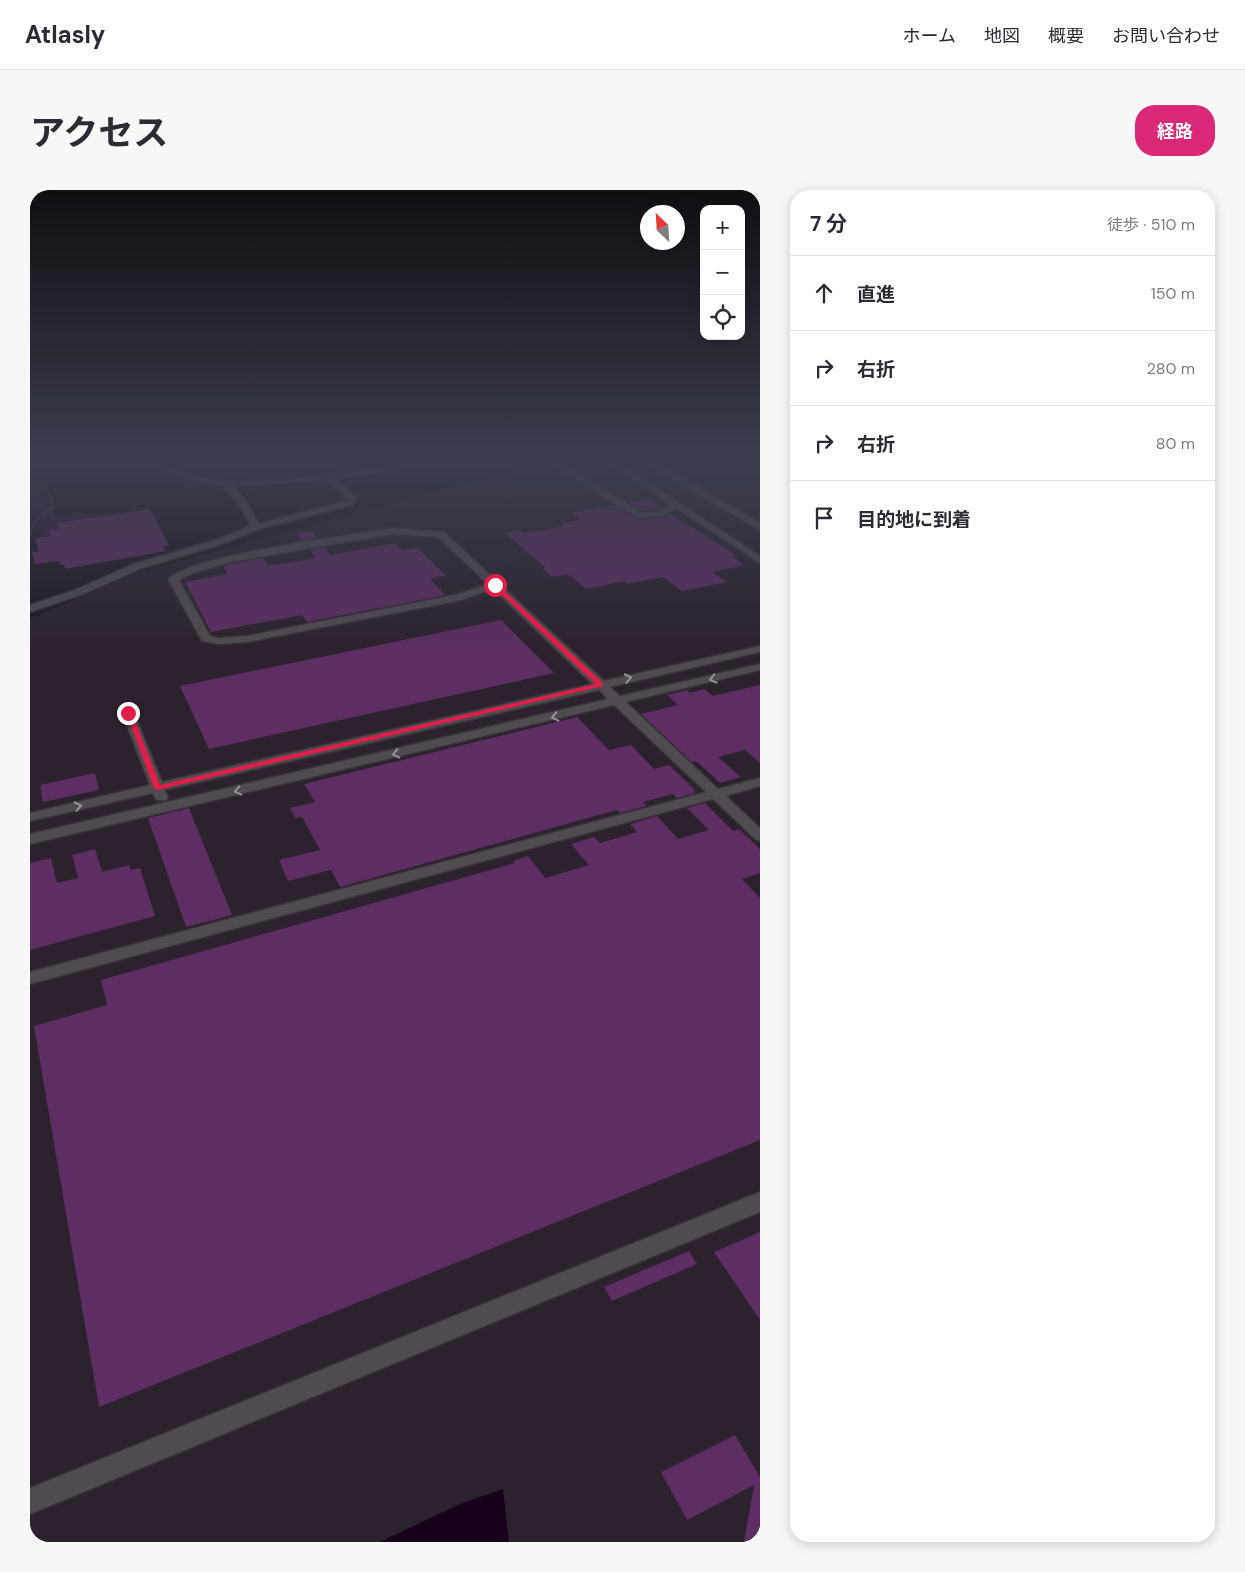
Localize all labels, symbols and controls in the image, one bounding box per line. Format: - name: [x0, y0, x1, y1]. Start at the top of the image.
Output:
- text: Atlasly: [25, 19, 105, 50]
- text: ホーム: [903, 24, 956, 48]
- text: 地図: [984, 24, 1020, 48]
- text: 概要: [1048, 24, 1084, 48]
- text: お問い合わせ: [1112, 24, 1220, 48]
- button: 経路: [1135, 105, 1215, 156]
- text: アクセス: [30, 110, 168, 156]
- north arrow: [640, 205, 685, 250]
- map controls: [700, 205, 745, 340]
- button: +: [700, 205, 745, 250]
- text: 7 分: [810, 210, 847, 238]
- text: 徒歩 · 510 m: [1107, 214, 1195, 235]
- button: −: [700, 250, 745, 295]
- icon: ahead: [810, 279, 838, 307]
- text: 直進: [857, 282, 895, 307]
- text: 150 m: [1151, 283, 1195, 304]
- button: locate: [700, 295, 745, 340]
- icon: right: [810, 354, 838, 382]
- text: 右折: [857, 357, 895, 382]
- text: 280 m: [1147, 358, 1195, 379]
- icon: right: [810, 429, 838, 457]
- text: 右折: [857, 432, 895, 457]
- text: 80 m: [1156, 433, 1195, 454]
- icon: arrive: [810, 504, 838, 532]
- text: 目的地に到着: [857, 507, 971, 532]
- route start: [484, 574, 507, 597]
- one-way arrow: [623, 673, 632, 684]
- one-way arrow: [708, 673, 717, 684]
- route end: [117, 702, 140, 725]
- one-way arrow: [550, 711, 559, 722]
- one-way arrow: [392, 748, 401, 759]
- one-way arrow: [234, 785, 243, 796]
- one-way arrow: [73, 801, 82, 812]

